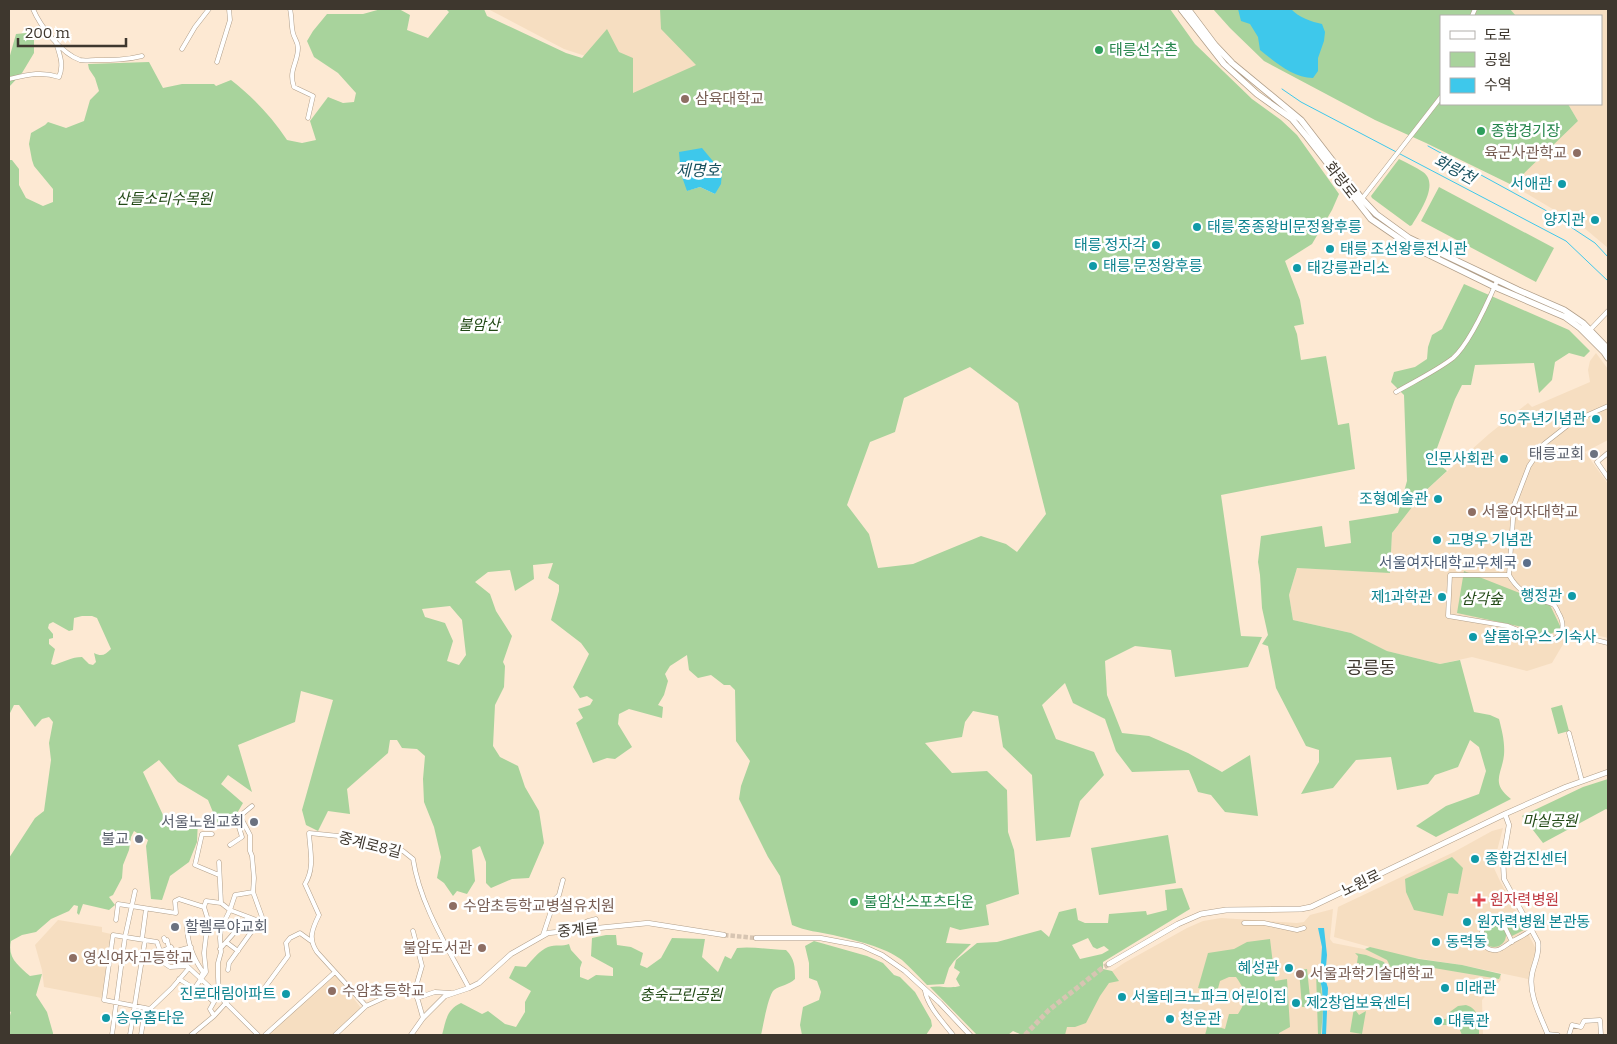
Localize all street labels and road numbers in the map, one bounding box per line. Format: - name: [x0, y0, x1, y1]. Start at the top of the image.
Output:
- street label: 화랑로: [1321, 158, 1361, 202]
- street label: 중계로8길: [337, 828, 403, 862]
- street label: 노원로: [1338, 866, 1384, 900]
- street label: 중계로: [557, 919, 599, 941]

